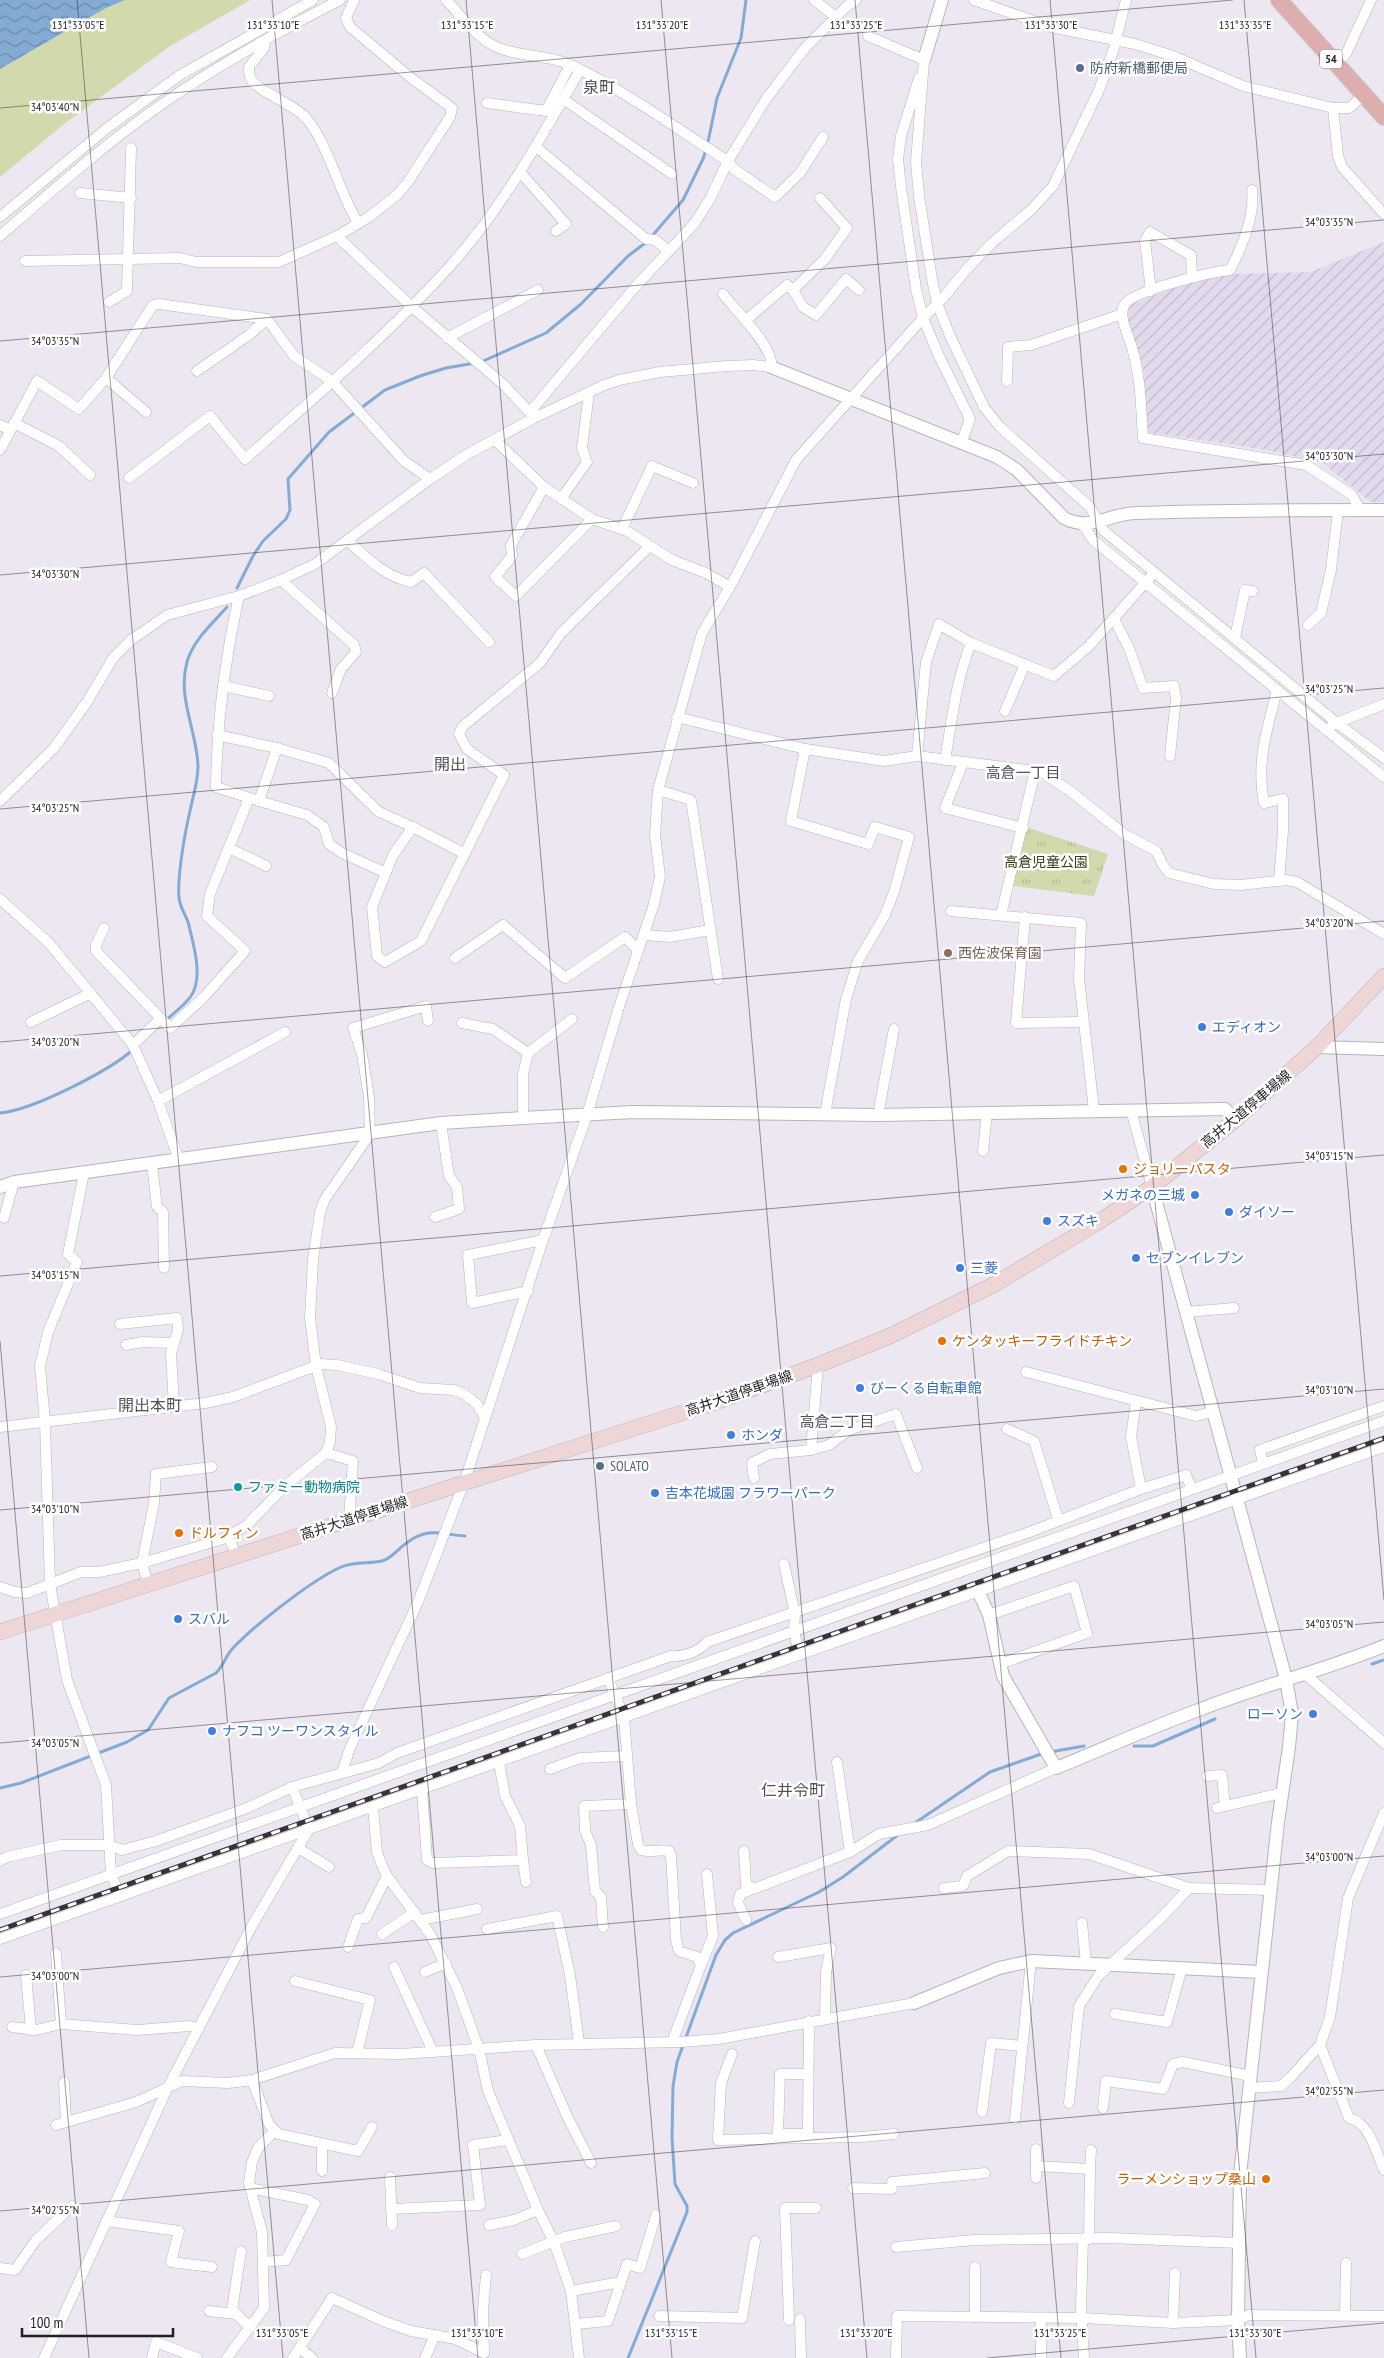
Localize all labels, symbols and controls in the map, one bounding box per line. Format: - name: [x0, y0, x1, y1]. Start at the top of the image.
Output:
- text: 131°33'05"E: [52, 17, 104, 32]
- text: 131°33'10"E: [247, 17, 299, 32]
- text: 131°33'15"E: [441, 17, 493, 32]
- text: 131°33'20"E: [636, 17, 688, 32]
- text: 131°33'25"E: [830, 17, 882, 32]
- text: 131°33'30"E: [1025, 17, 1077, 32]
- text: 131°33'35"E: [1219, 17, 1271, 32]
- road number: 54: [1320, 50, 1342, 68]
- place label: 防府新橋郵便局: [1090, 59, 1188, 77]
- marker: 防府新橋郵便局: [1074, 62, 1086, 74]
- district label: 泉町: [583, 77, 615, 97]
- text: 34°03'40"N: [31, 99, 79, 114]
- text: 34°03'35"N: [1305, 214, 1353, 229]
- text: 34°03'35"N: [31, 333, 79, 348]
- text: 34°03'30"N: [1305, 448, 1353, 463]
- text: 34°03'30"N: [31, 566, 79, 581]
- text: 34°03'25"N: [1305, 681, 1353, 696]
- district label: 開出: [434, 754, 466, 774]
- district label: 高倉一丁目: [985, 763, 1061, 782]
- text: 34°03'25"N: [31, 800, 79, 815]
- park label: 高倉児童公園: [1004, 853, 1088, 871]
- text: 34°03'20"N: [1305, 915, 1353, 930]
- place label: 西佐波保育園: [958, 944, 1042, 962]
- marker: 西佐波保育園: [942, 947, 954, 959]
- place label: エディオン: [1212, 1018, 1281, 1036]
- marker: エディオン: [1196, 1021, 1208, 1033]
- text: 34°03'20"N: [31, 1034, 79, 1049]
- street label: 高井大道停車場線: [1197, 1066, 1295, 1152]
- text: 34°03'15"N: [1305, 1148, 1353, 1163]
- place label: ジョリーパスタ: [1133, 1160, 1231, 1178]
- marker: ジョリーパスタ: [1117, 1163, 1129, 1175]
- place label: メガネの三城: [1101, 1186, 1185, 1204]
- marker: メガネの三城: [1189, 1189, 1201, 1201]
- place label: ダイソー: [1239, 1203, 1295, 1221]
- marker: ダイソー: [1223, 1206, 1235, 1218]
- place label: スズキ: [1057, 1212, 1099, 1230]
- marker: スズキ: [1041, 1215, 1053, 1227]
- place label: セブンイレブン: [1146, 1249, 1244, 1267]
- marker: セブンイレブン: [1130, 1252, 1142, 1264]
- place label: 三菱: [970, 1259, 998, 1277]
- marker: 三菱: [954, 1262, 966, 1274]
- text: 34°03'15"N: [31, 1267, 79, 1282]
- place label: ケンタッキーフライドチキン: [952, 1332, 1132, 1350]
- marker: ケンタッキーフライドチキン: [936, 1335, 948, 1347]
- street label: 高井大道停車場線: [683, 1366, 795, 1420]
- place label: びーくる自転車館: [870, 1379, 982, 1397]
- marker: びーくる自転車館: [854, 1382, 866, 1394]
- text: 34°03'10"N: [1305, 1382, 1353, 1397]
- district label: 開出本町: [118, 1395, 182, 1415]
- district label: 高倉二丁目: [799, 1412, 875, 1431]
- place label: ホンダ: [741, 1426, 783, 1444]
- marker: ホンダ: [725, 1429, 737, 1441]
- place label: SOLATO: [610, 1457, 649, 1475]
- marker: SOLATO: [594, 1460, 606, 1472]
- place label: ファミー動物病院: [248, 1478, 360, 1496]
- marker: ファミー動物病院: [232, 1481, 244, 1493]
- place label: 吉本花城園 フラワーパーク: [665, 1484, 836, 1502]
- marker: 吉本花城園 フラワーパーク: [649, 1487, 661, 1499]
- street label: 高井大道停車場線: [298, 1492, 410, 1544]
- text: 34°03'10"N: [31, 1501, 79, 1516]
- place label: ドルフィン: [189, 1524, 259, 1542]
- marker: ドルフィン: [173, 1527, 185, 1539]
- place label: スバル: [188, 1610, 230, 1628]
- marker: スバル: [172, 1613, 184, 1625]
- text: 34°03'05"N: [1305, 1616, 1353, 1631]
- place label: ローソン: [1247, 1705, 1303, 1723]
- marker: ローソン: [1307, 1708, 1319, 1720]
- place label: ナフコ ツーワンスタイル: [222, 1722, 379, 1740]
- marker: ナフコ ツーワンスタイル: [206, 1725, 218, 1737]
- text: 34°03'05"N: [31, 1735, 79, 1750]
- district label: 仁井令町: [761, 1780, 825, 1800]
- text: 34°03'00"N: [1305, 1849, 1353, 1864]
- text: 34°03'00"N: [31, 1968, 79, 1983]
- text: 34°02'55"N: [1305, 2083, 1353, 2098]
- place label: ラーメンショップ桑山: [1117, 2170, 1256, 2188]
- marker: ラーメンショップ桑山: [1260, 2173, 1272, 2185]
- text: 34°02'55"N: [31, 2202, 79, 2217]
- scale bar: [22, 2306, 174, 2338]
- text: 100 m: [30, 2313, 63, 2332]
- text: 131°33'05"E: [256, 2325, 308, 2340]
- text: 131°33'10"E: [451, 2325, 503, 2340]
- text: 131°33'15"E: [645, 2325, 697, 2340]
- text: 131°33'20"E: [840, 2325, 892, 2340]
- text: 131°33'25"E: [1034, 2325, 1086, 2340]
- text: 131°33'30"E: [1229, 2325, 1281, 2340]

